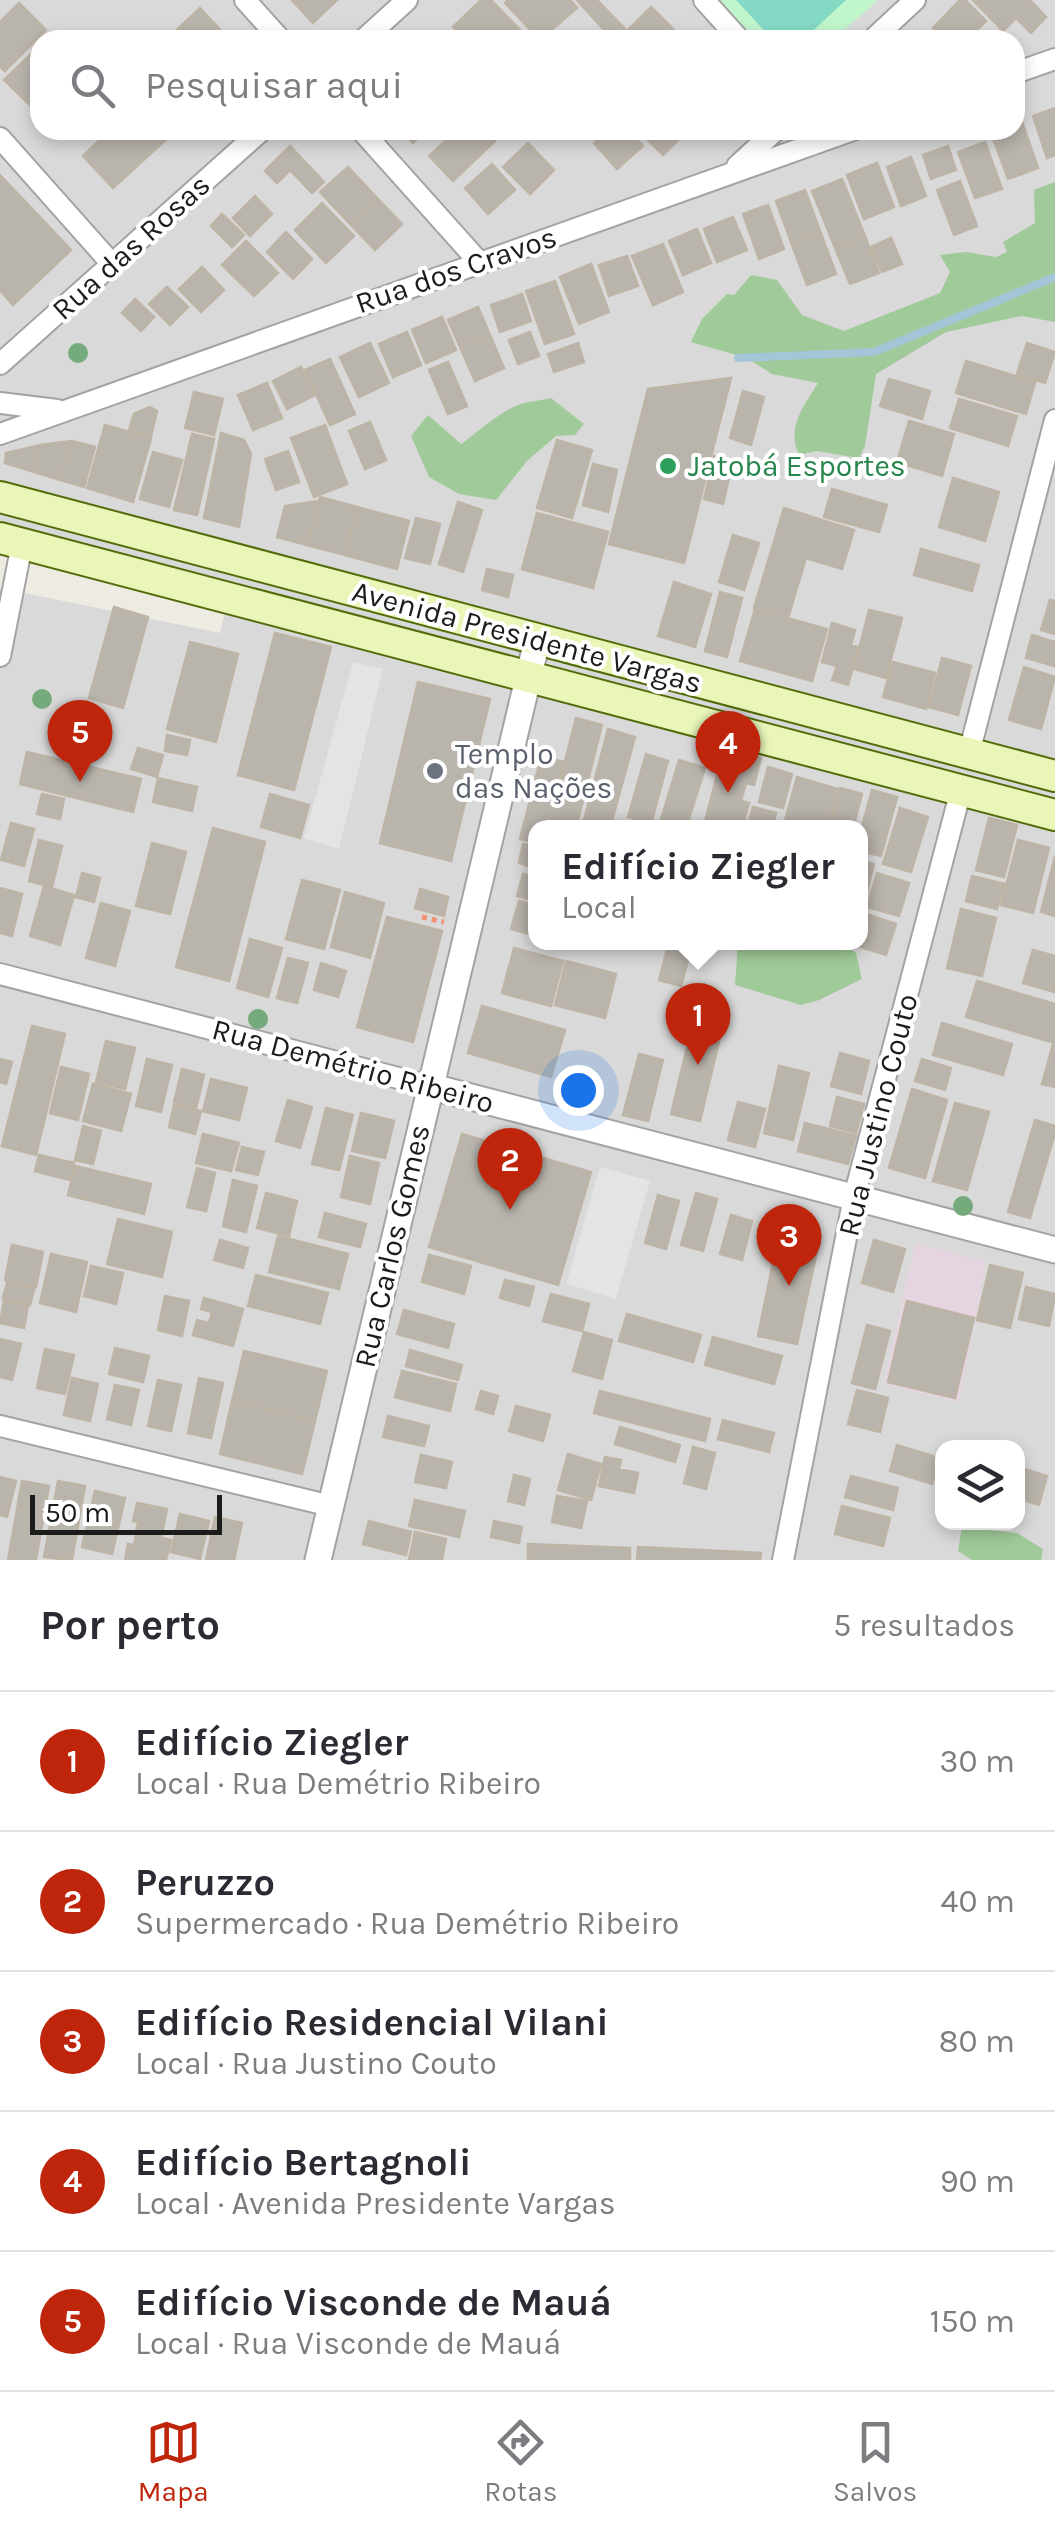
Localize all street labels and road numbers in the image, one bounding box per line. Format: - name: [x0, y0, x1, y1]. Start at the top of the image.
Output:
- street label: Rua das Rosas: [45, 167, 217, 327]
- street label: Rua dos Cravos: [351, 219, 561, 321]
- street label: Avenida Presidente Vargas: [348, 573, 706, 701]
- street label: Rua Justino Couto: [830, 990, 926, 1240]
- street label: Rua Demétrio Ribeiro: [208, 1011, 498, 1121]
- street label: Rua Carlos Gomes: [347, 1121, 437, 1371]

